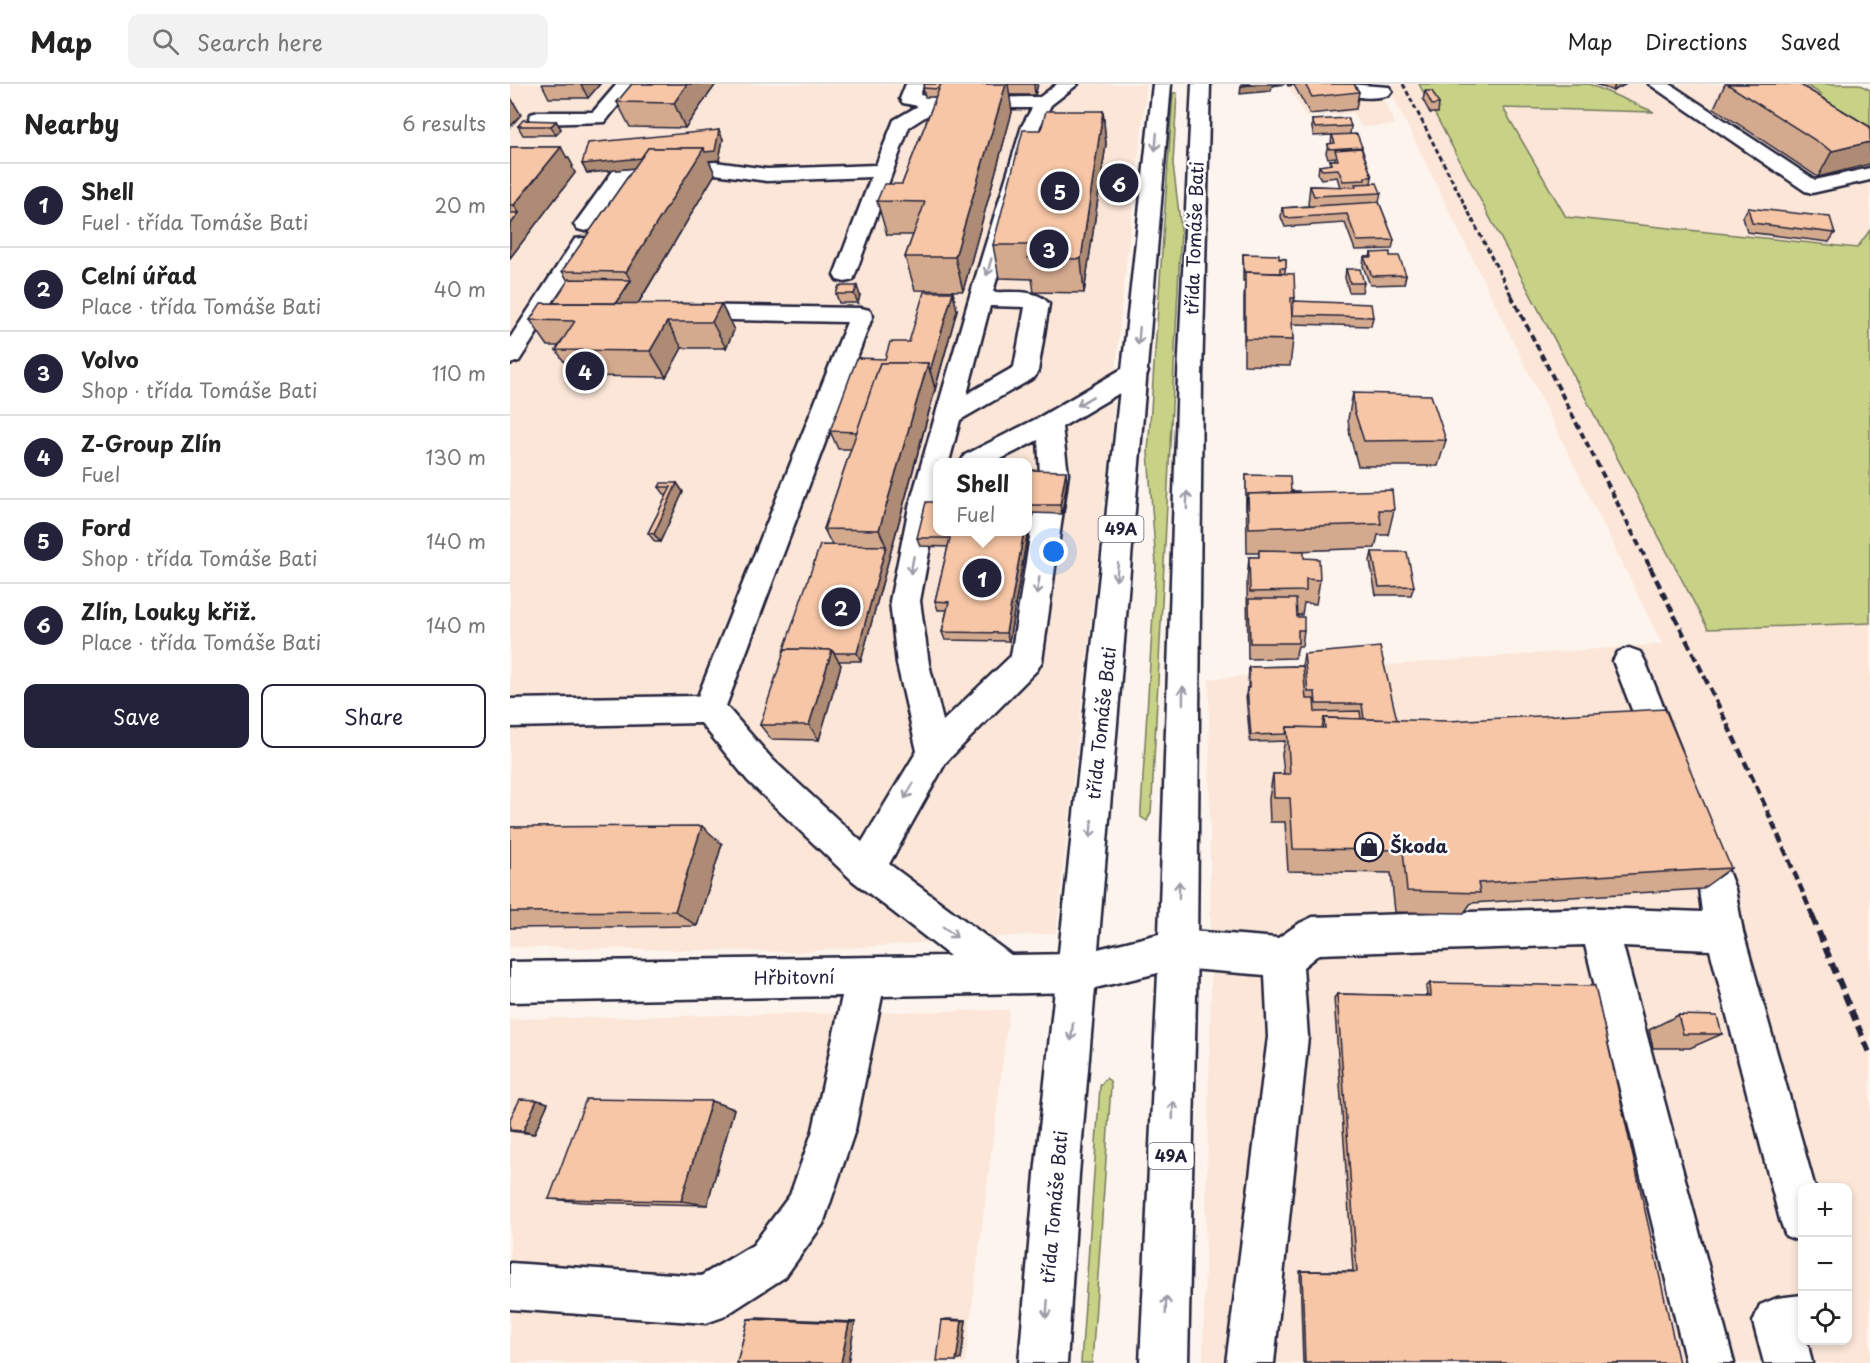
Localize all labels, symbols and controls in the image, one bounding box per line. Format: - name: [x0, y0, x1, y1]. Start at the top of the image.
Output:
- search box: [128, 14, 548, 68]
- text: Map: [30, 20, 92, 63]
- icon: search: [149, 25, 182, 58]
- text: Search here: [197, 25, 323, 58]
- text: Map: [1567, 25, 1612, 57]
- text: Directions: [1645, 25, 1747, 57]
- text: Saved: [1780, 25, 1840, 57]
- text: Nearby: [24, 104, 119, 143]
- text: 6 results: [402, 108, 486, 138]
- one-way arrow: [1150, 132, 1161, 152]
- pin: 6: [1100, 160, 1138, 206]
- street label: třída Tomáše Bati: [1177, 161, 1210, 315]
- pin: 5: [1040, 168, 1080, 214]
- text: Shell: [81, 174, 134, 207]
- text: 1: [39, 190, 48, 220]
- text: 20 m: [434, 190, 486, 220]
- text: Fuel · třída Tomáše Bati: [81, 207, 308, 237]
- pin: 3: [1030, 226, 1068, 272]
- text: Celní úřad: [81, 258, 196, 291]
- one-way arrow: [983, 258, 994, 277]
- text: 2: [36, 274, 51, 304]
- text: 40 m: [434, 274, 486, 304]
- text: Place · třída Tomáše Bati: [81, 291, 321, 321]
- one-way arrow: [1133, 326, 1144, 346]
- text: Volvo: [81, 342, 139, 375]
- pin: 4: [566, 348, 604, 394]
- text: 3: [37, 358, 50, 388]
- text: 110 m: [432, 358, 486, 388]
- text: Shop · třída Tomáše Bati: [81, 375, 317, 405]
- one-way arrow: [1077, 396, 1094, 408]
- text: Z-Group Zlín: [81, 426, 221, 459]
- text: 4: [37, 442, 50, 472]
- text: 130 m: [426, 442, 486, 472]
- popup: [933, 458, 1032, 536]
- text: Fuel: [81, 459, 120, 489]
- text: Shell: [956, 466, 1009, 499]
- one-way arrow: [1182, 491, 1193, 511]
- text: Fuel: [956, 499, 995, 529]
- text: Ford: [81, 510, 131, 543]
- road number: 49A: [1098, 516, 1144, 542]
- text: 5: [37, 526, 50, 556]
- text: 140 m: [426, 526, 486, 556]
- your location: [1039, 537, 1068, 566]
- text: Shop · třída Tomáše Bati: [81, 543, 317, 573]
- one-way arrow: [906, 554, 917, 574]
- pin: 1: [962, 556, 1002, 600]
- one-way arrow: [1111, 562, 1122, 582]
- one-way arrow: [1032, 575, 1043, 595]
- pin: 2: [822, 584, 860, 630]
- text: Zlín, Louky křiž.: [81, 594, 256, 627]
- text: 6: [36, 610, 51, 640]
- text: 140 m: [426, 610, 486, 640]
- text: Place · třída Tomáše Bati: [81, 627, 321, 657]
- street label: třída Tomáše Bati: [1079, 645, 1122, 801]
- button: Save: [24, 684, 249, 748]
- button: Share: [261, 684, 486, 748]
- one-way arrow: [1177, 686, 1189, 706]
- one-way arrow: [903, 782, 915, 799]
- one-way arrow: [1086, 819, 1097, 839]
- shop icon: Škoda: [1353, 831, 1385, 863]
- place label: Škoda: [1390, 832, 1448, 859]
- one-way arrow: [1173, 881, 1185, 901]
- one-way arrow: [942, 926, 958, 939]
- street label: Hřbitovní: [753, 962, 835, 991]
- one-way arrow: [1066, 1021, 1077, 1041]
- one-way arrow: [1167, 1100, 1178, 1120]
- street label: třída Tomáše Bati: [1033, 1129, 1074, 1284]
- road number: 49A: [1148, 1143, 1194, 1169]
- map controls: [1798, 1183, 1852, 1345]
- button: +: [1798, 1183, 1852, 1237]
- button: −: [1798, 1237, 1852, 1291]
- button: locate: [1798, 1291, 1852, 1345]
- one-way arrow: [1161, 1295, 1172, 1315]
- one-way arrow: [1041, 1299, 1052, 1319]

